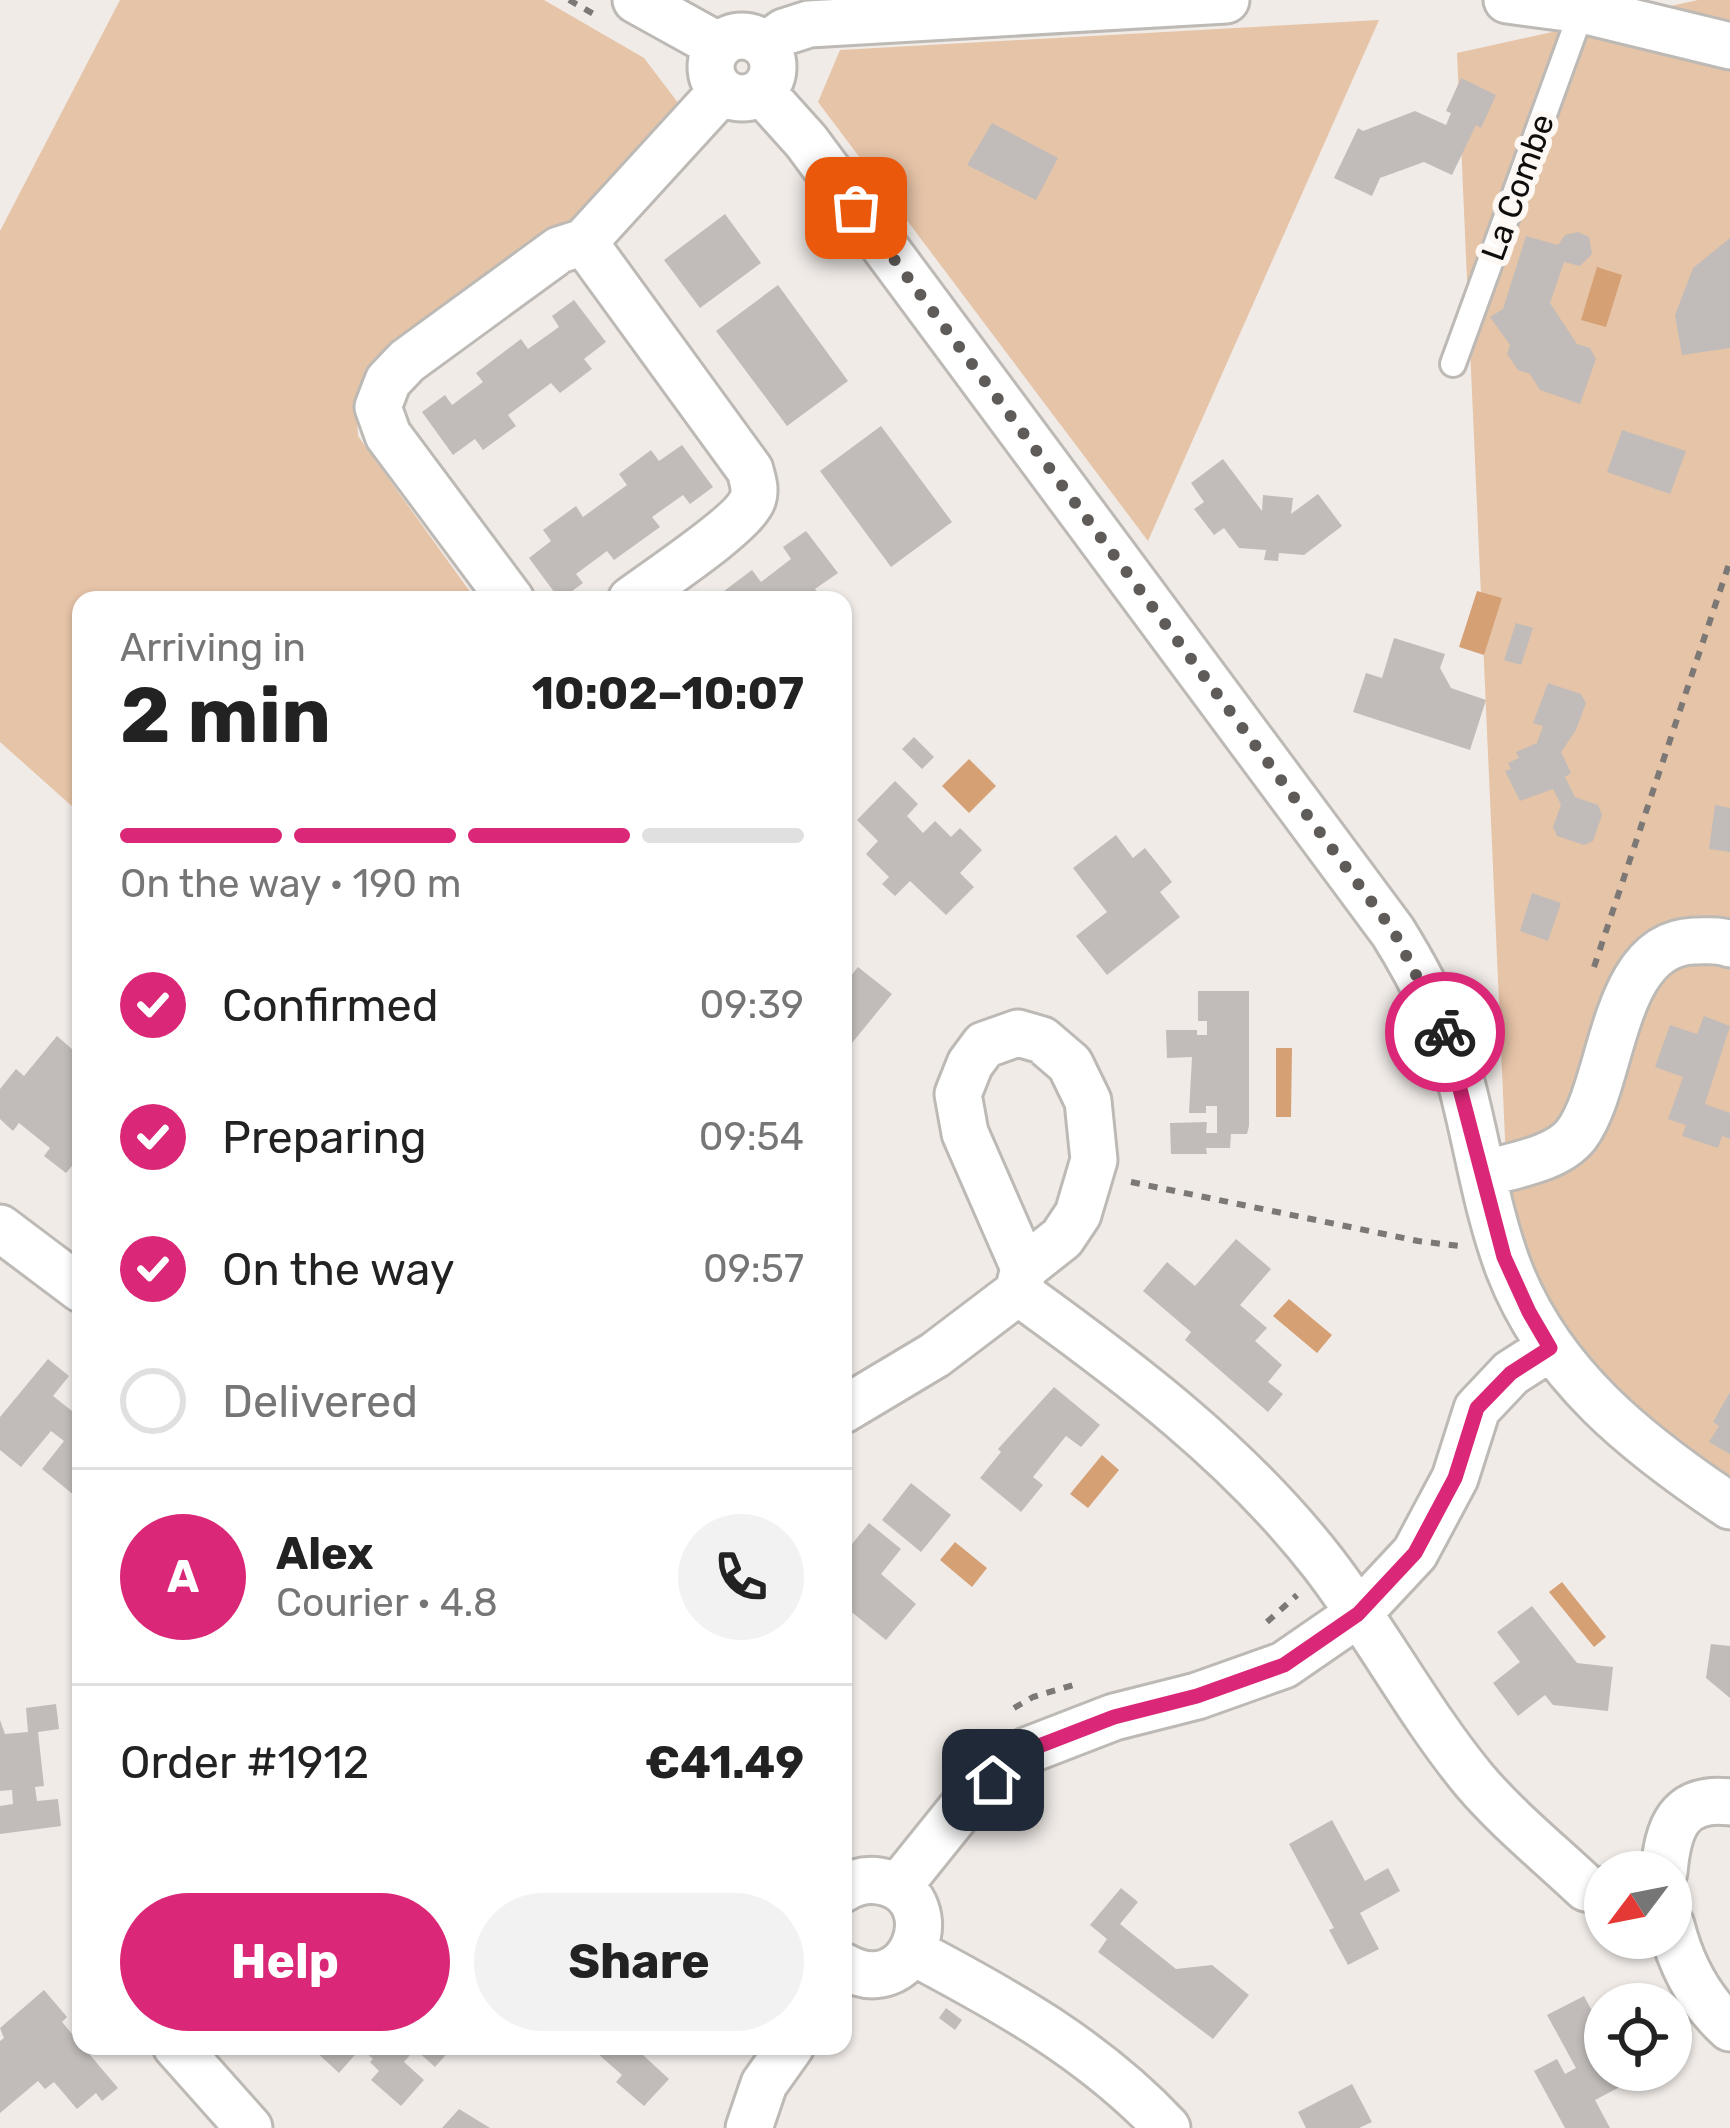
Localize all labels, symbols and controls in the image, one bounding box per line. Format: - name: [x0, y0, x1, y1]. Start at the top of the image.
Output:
- street label: La Combe: [1473, 108, 1562, 266]
- pin: [805, 157, 907, 259]
- icon: bag: [823, 175, 889, 241]
- text: Arriving in: [120, 625, 306, 671]
- text: 10:02–10:07: [532, 667, 804, 720]
- text: 2 min: [120, 669, 331, 762]
- text: On the way · 190 m: [120, 861, 461, 907]
- icon: check: [120, 972, 186, 1038]
- courier: [1385, 972, 1505, 1092]
- text: Confirmed: [222, 979, 439, 1032]
- text: 09:39: [700, 982, 804, 1028]
- icon: bike: [1412, 999, 1478, 1065]
- icon: check: [120, 1104, 186, 1170]
- text: Preparing: [222, 1111, 427, 1164]
- text: 09:54: [699, 1114, 804, 1160]
- icon: check: [120, 1236, 186, 1302]
- text: On the way: [222, 1243, 455, 1296]
- text: 09:57: [703, 1246, 804, 1292]
- text: Delivered: [222, 1375, 418, 1428]
- button: phone: [678, 1514, 804, 1640]
- text: Alex: [276, 1527, 374, 1580]
- text: A: [167, 1550, 199, 1603]
- text: Courier · 4.8: [276, 1580, 498, 1626]
- pin: [942, 1729, 1044, 1831]
- text: Order #1912: [120, 1736, 369, 1789]
- text: €41.49: [645, 1736, 804, 1789]
- icon: home: [960, 1747, 1026, 1813]
- north arrow: [1584, 1851, 1692, 1959]
- map controls: [1584, 1851, 1692, 2091]
- button: Help: [120, 1893, 450, 2031]
- button: Share: [474, 1893, 804, 2031]
- button: locate: [1584, 1983, 1692, 2091]

